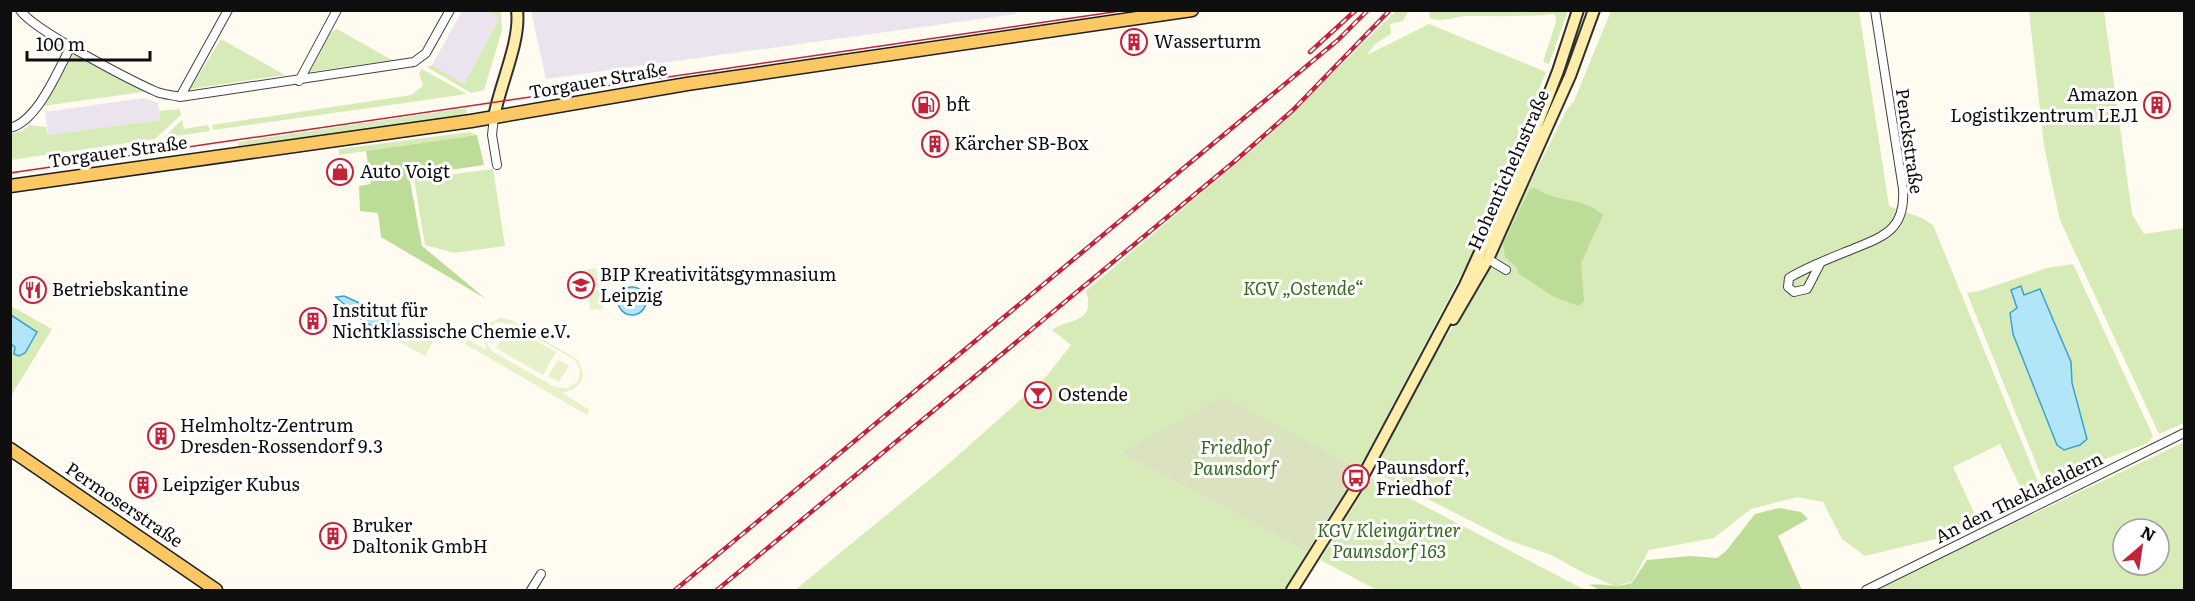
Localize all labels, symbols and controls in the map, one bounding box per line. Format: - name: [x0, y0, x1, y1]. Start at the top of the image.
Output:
- scale bar: [27, 24, 150, 62]
- building icon: Wasserturm: [1119, 27, 1149, 57]
- place label: Wasserturm: [1154, 27, 1261, 54]
- text: 100 m: [36, 30, 85, 57]
- street label: Torgauer Straße: [526, 54, 669, 105]
- place label: Amazon Logistikzentrum LEJ1: [1950, 80, 2138, 128]
- street label: Hohentichelnstraße: [1460, 85, 1555, 254]
- street label: Penckstraße: [1890, 86, 1931, 195]
- fuel station icon: bft: [911, 90, 941, 120]
- place label: bft: [946, 90, 971, 117]
- building icon: Amazon Logistikzentrum LEJ1: [2142, 90, 2172, 120]
- street label: Torgauer Straße: [47, 127, 189, 174]
- building icon: Kärcher SB-Box: [920, 129, 950, 159]
- place label: Kärcher SB-Box: [954, 129, 1089, 156]
- shop icon: Auto Voigt: [325, 157, 355, 187]
- place label: Auto Voigt: [360, 157, 451, 184]
- place label: BIP Kreativitätsgymnasium Leipzig: [600, 260, 836, 308]
- school or university icon: BIP Kreativitätsgymnasium Leipzig: [566, 270, 596, 300]
- park label: KGV „Ostende“: [1243, 274, 1363, 301]
- restaurant icon: Betriebskantine: [18, 275, 48, 305]
- place label: Betriebskantine: [52, 275, 188, 302]
- place label: Institut für Nichtklassische Chemie e.V.: [332, 296, 571, 344]
- building icon: Institut für Nichtklassische Chemie e.V.: [298, 306, 328, 336]
- bar icon: Ostende: [1023, 380, 1053, 410]
- place label: Ostende: [1058, 380, 1128, 407]
- place label: Helmholtz-Zentrum Dresden-Rossendorf 9.3: [180, 411, 383, 459]
- building icon: Helmholtz-Zentrum Dresden-Rossendorf 9.3: [146, 421, 176, 451]
- park label: Friedhof Paunsdorf: [1193, 433, 1279, 481]
- street label: An den Theklafeldern: [1930, 444, 2107, 549]
- place label: Paunsdorf, Friedhof: [1376, 453, 1470, 501]
- street label: Permoserstraße: [61, 454, 189, 553]
- bus stop icon: Paunsdorf, Friedhof: [1341, 463, 1371, 493]
- building icon: Leipziger Kubus: [128, 470, 158, 500]
- place label: Leipziger Kubus: [162, 470, 300, 497]
- place label: Bruker Daltonik GmbH: [352, 511, 488, 559]
- park label: KGV Kleingärtner Paunsdorf 163: [1317, 516, 1461, 564]
- north arrow: [2111, 517, 2171, 577]
- text: N: [2137, 519, 2160, 547]
- building icon: Bruker Daltonik GmbH: [318, 521, 348, 551]

